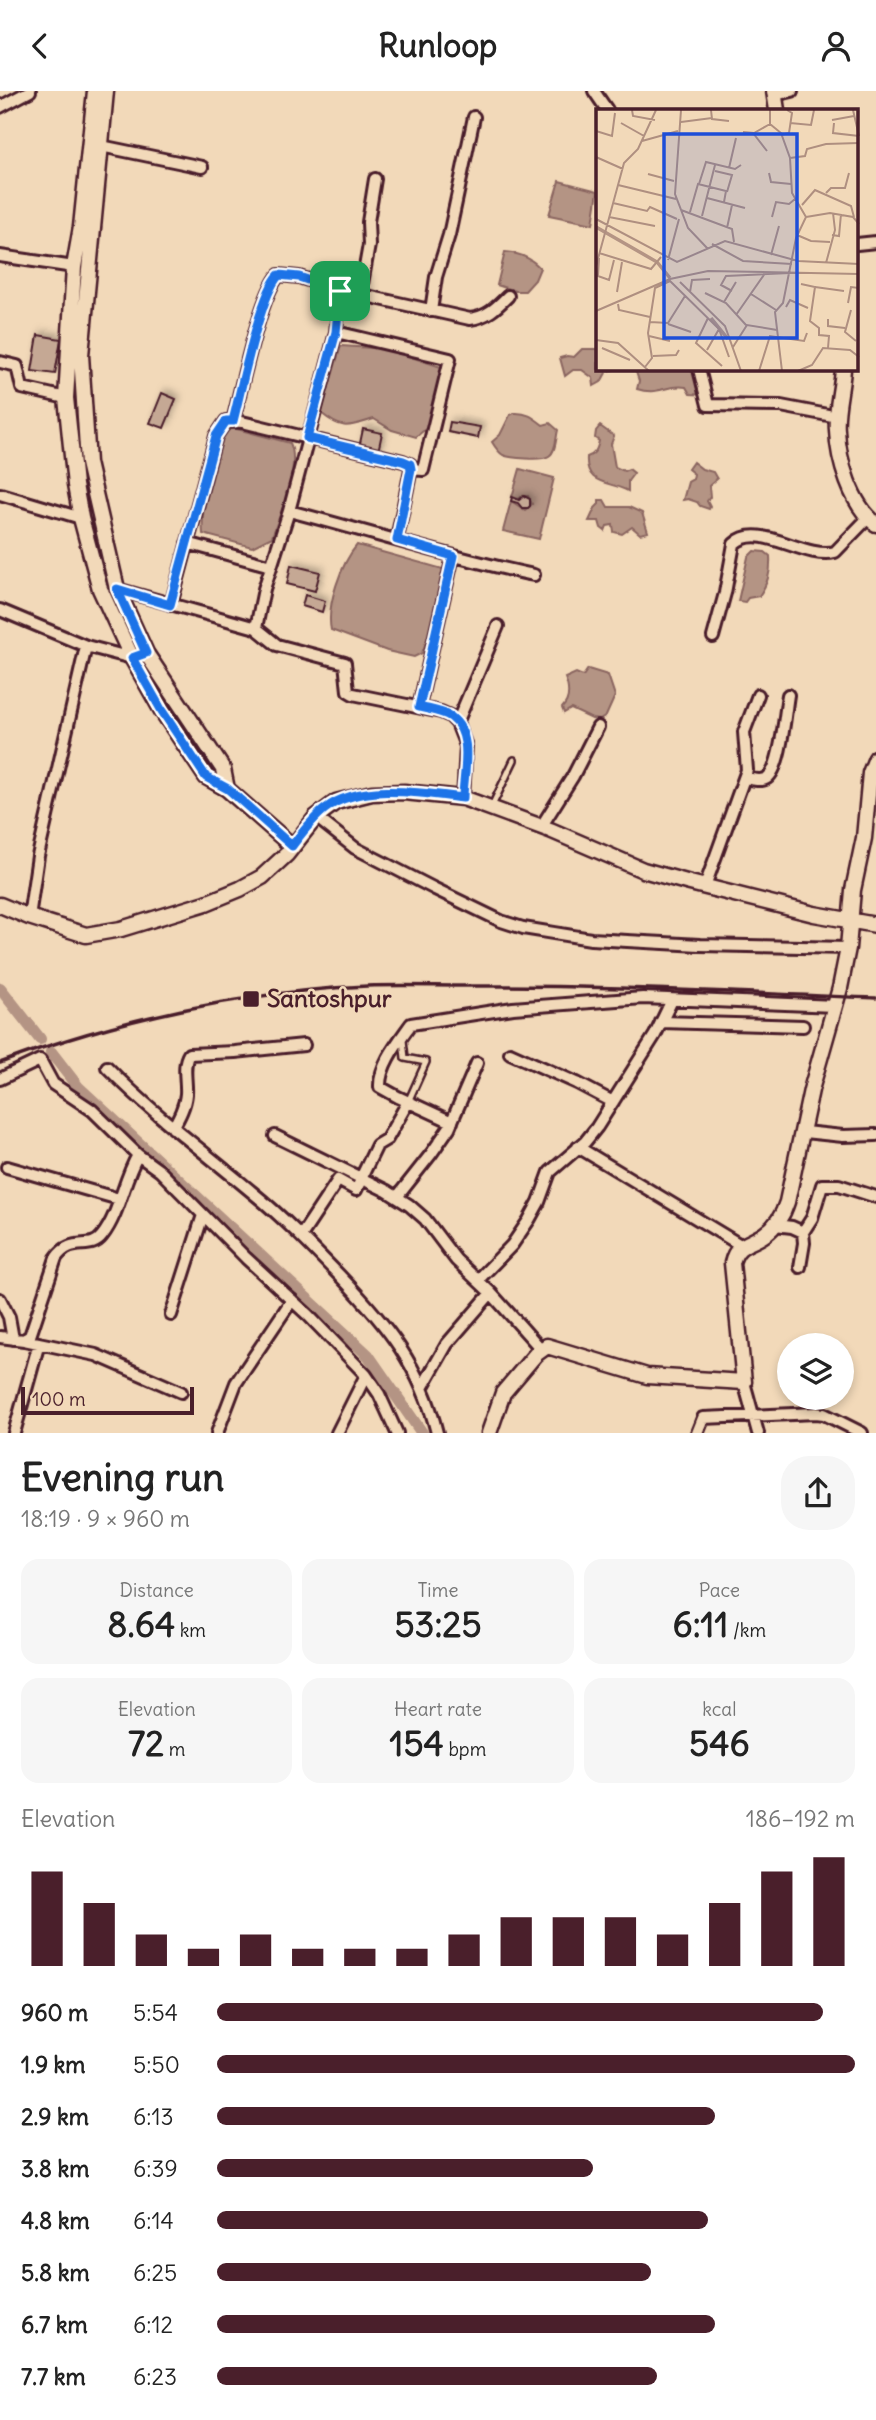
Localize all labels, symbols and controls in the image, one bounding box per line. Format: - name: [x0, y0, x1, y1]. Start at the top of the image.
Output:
- text: Runloop: [379, 25, 497, 66]
- icon: back: [21, 27, 59, 65]
- icon: person: [817, 27, 855, 65]
- inset map: [596, 109, 858, 371]
- pin: [310, 261, 370, 321]
- icon: arrive: [321, 272, 359, 310]
- place label: Santoshpur: [267, 983, 392, 1013]
- marker: Santoshpur: [241, 989, 261, 1009]
- map controls: [777, 1333, 854, 1410]
- button: layers: [777, 1333, 854, 1410]
- scale bar: [21, 1384, 194, 1416]
- text: 100 m: [32, 1387, 86, 1411]
- text: Evening run: [21, 1454, 224, 1501]
- button: share: [781, 1456, 855, 1530]
- text: 18:19 · 9 × 960 m: [21, 1504, 190, 1533]
- text: Distance: [120, 1578, 194, 1602]
- text: Time: [417, 1578, 459, 1602]
- text: Pace: [699, 1578, 740, 1602]
- text: 8.64: [107, 1602, 175, 1646]
- text: 53:25: [394, 1602, 482, 1646]
- text: 6:11: [672, 1602, 728, 1646]
- text: km: [175, 1618, 206, 1642]
- text: /km: [728, 1618, 766, 1642]
- text: Elevation: [118, 1697, 196, 1721]
- text: Heart rate: [394, 1697, 482, 1721]
- text: kcal: [702, 1697, 736, 1721]
- text: 72: [128, 1721, 164, 1765]
- text: 154: [390, 1721, 444, 1765]
- text: 546: [689, 1721, 750, 1765]
- text: m: [164, 1737, 185, 1761]
- text: bpm: [444, 1737, 486, 1761]
- text: Elevation: [21, 1804, 115, 1833]
- text: 186–192 m: [746, 1804, 855, 1833]
- text: 960 m: [21, 1998, 88, 2027]
- text: 5:54: [133, 1998, 178, 2027]
- text: 1.9 km: [21, 2050, 86, 2079]
- text: 5:50: [133, 2050, 180, 2079]
- text: 2.9 km: [21, 2102, 89, 2131]
- text: 6:13: [133, 2102, 174, 2131]
- text: 3.8 km: [21, 2154, 89, 2183]
- text: 6:39: [133, 2154, 178, 2183]
- text: 4.8 km: [21, 2206, 90, 2235]
- text: 6:14: [133, 2206, 174, 2235]
- text: 5.8 km: [21, 2258, 90, 2287]
- text: 6:25: [133, 2258, 177, 2287]
- text: 6.7 km: [21, 2310, 88, 2339]
- text: 6:12: [133, 2310, 173, 2339]
- text: 7.7 km: [21, 2362, 86, 2391]
- text: 6:23: [133, 2362, 177, 2391]

